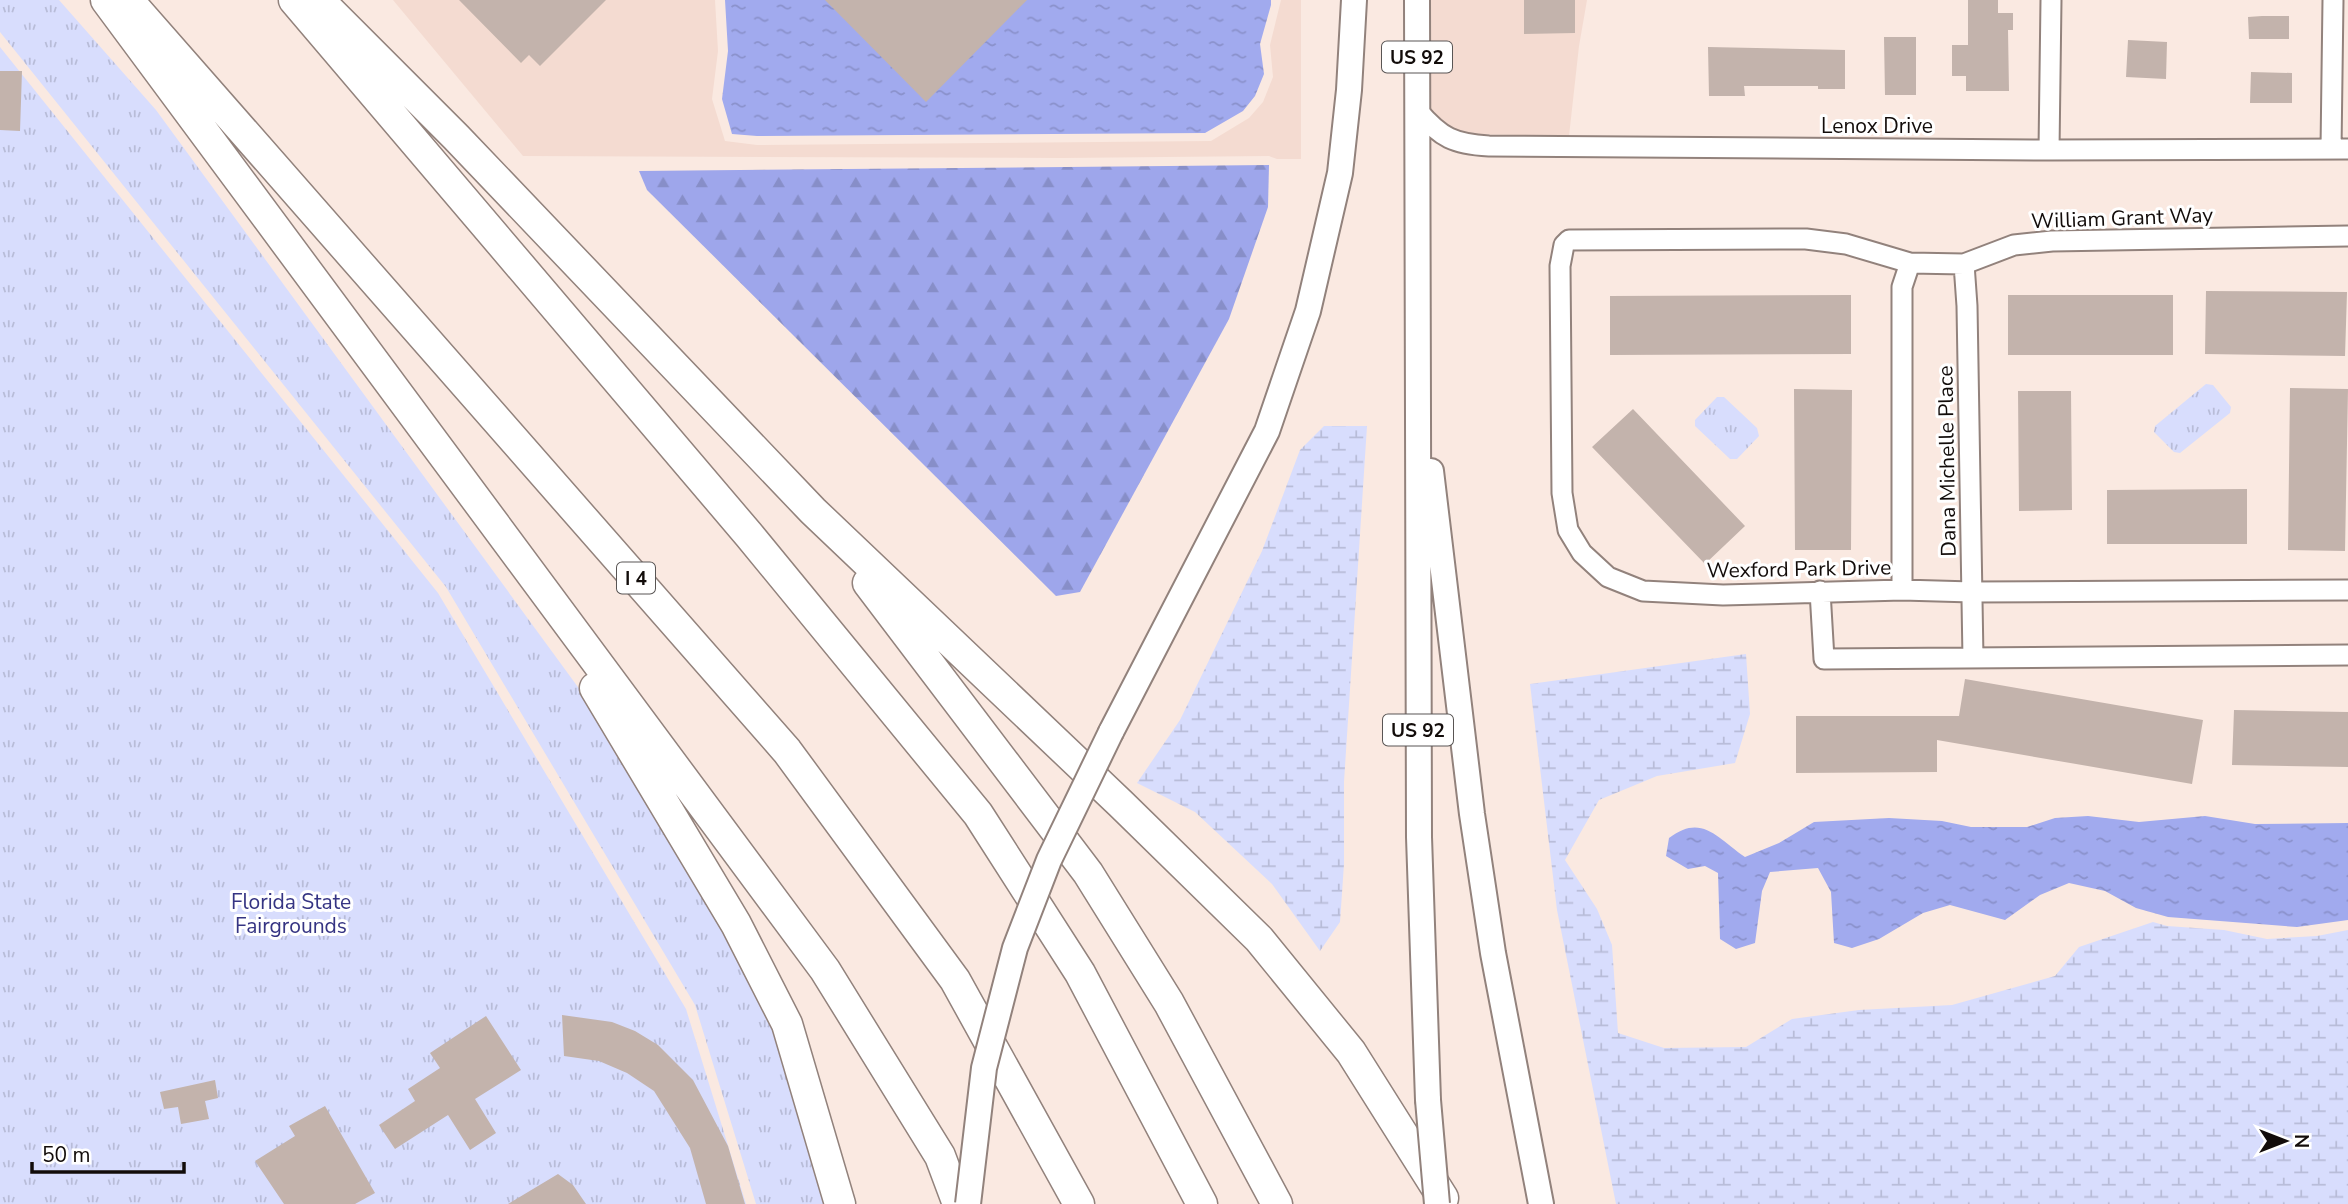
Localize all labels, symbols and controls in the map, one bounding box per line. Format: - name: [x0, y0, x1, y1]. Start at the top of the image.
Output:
- road number: US 92: [1382, 41, 1452, 72]
- street label: Lenox Drive: [1821, 112, 1933, 140]
- street label: William Grant Way: [2031, 201, 2214, 235]
- street label: Dana Michelle Place: [1931, 365, 1963, 557]
- street label: Wexford Park Drive: [1706, 553, 1892, 585]
- road number: I 4: [617, 562, 655, 594]
- road number: US 92: [1383, 715, 1453, 746]
- park label: Florida State Fairgrounds: [231, 888, 351, 940]
- north arrow: [2250, 1106, 2320, 1176]
- scale bar: [32, 1130, 184, 1174]
- text: N: [2288, 1134, 2314, 1148]
- text: 50 m: [42, 1141, 91, 1169]

